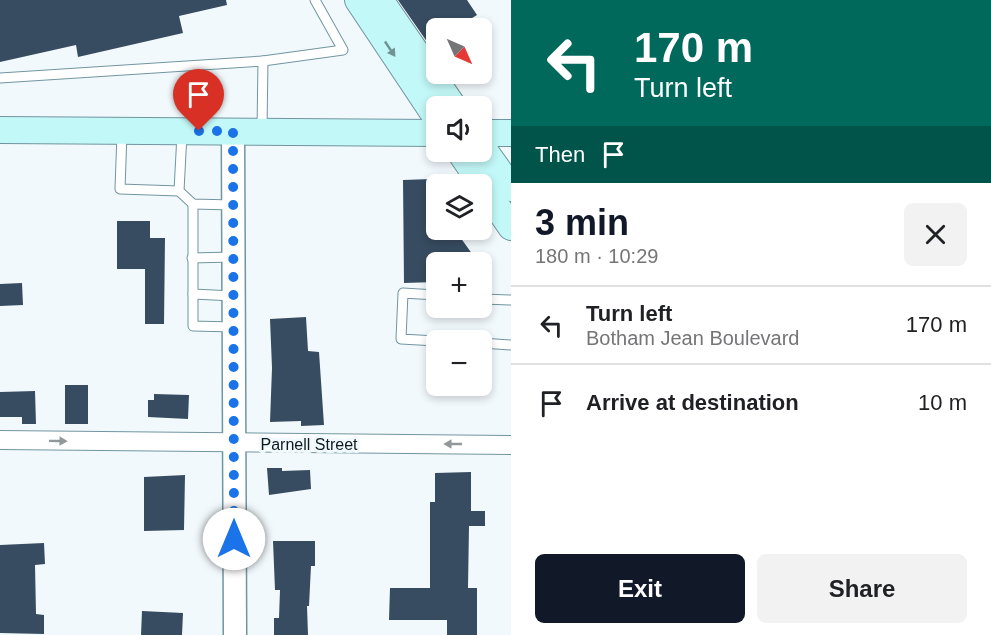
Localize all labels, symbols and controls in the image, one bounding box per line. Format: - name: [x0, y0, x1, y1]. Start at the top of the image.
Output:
- north arrow: [426, 18, 492, 84]
- map controls: [426, 18, 492, 396]
- icon: left: [535, 24, 613, 102]
- text: 170 m: [634, 24, 753, 71]
- one-way arrow: [385, 41, 396, 57]
- pin: [173, 69, 224, 131]
- text: Turn left: [634, 73, 732, 103]
- icon: arrive: [182, 78, 215, 111]
- button: sound: [426, 96, 492, 162]
- icon: arrive: [597, 138, 630, 171]
- text: Then: [535, 142, 585, 167]
- button: layers: [426, 174, 492, 240]
- text: 3 min: [535, 202, 629, 243]
- button: close: [904, 203, 967, 266]
- text: 180 m · 10:29: [535, 245, 658, 267]
- button: +: [426, 252, 492, 318]
- text: Turn left: [586, 301, 672, 326]
- icon: left: [535, 309, 568, 342]
- text: 170 m: [906, 312, 967, 337]
- text: Botham Jean Boulevard: [586, 327, 799, 349]
- button: −: [426, 330, 492, 396]
- icon: arrive: [535, 387, 568, 420]
- text: Arrive at destination: [586, 390, 799, 415]
- text: 10 m: [918, 390, 967, 415]
- one-way arrow: [49, 436, 68, 446]
- street label: Parnell Street: [261, 436, 358, 453]
- one-way arrow: [443, 440, 462, 449]
- position arrow: [202, 507, 266, 571]
- button: Exit: [535, 554, 745, 623]
- button: Share: [757, 554, 967, 623]

